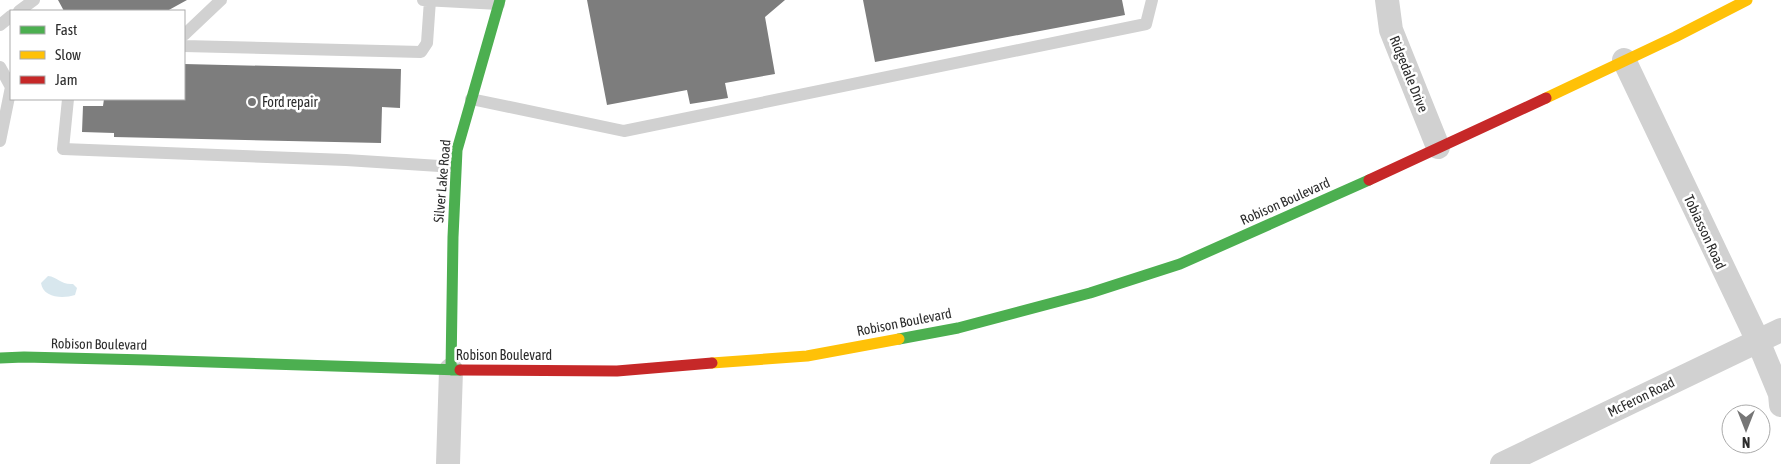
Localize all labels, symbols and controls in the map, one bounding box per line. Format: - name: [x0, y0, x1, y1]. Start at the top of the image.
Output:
- legend: [10, 10, 185, 100]
- text: Fast: [55, 21, 77, 38]
- street label: Ridgedale Drive: [1386, 33, 1432, 115]
- text: Slow: [55, 46, 81, 63]
- text: Jam: [55, 71, 78, 88]
- place label: Ford repair: [262, 94, 318, 110]
- marker: Ford repair: [246, 96, 258, 108]
- street label: Silver Lake Road: [430, 139, 454, 223]
- street label: Robison Boulevard: [1238, 174, 1332, 228]
- street label: Tobiasson Road: [1681, 192, 1729, 272]
- street label: Robison Boulevard: [855, 305, 953, 339]
- street label: Robison Boulevard: [51, 335, 147, 353]
- street label: Robison Boulevard: [456, 347, 552, 363]
- street label: McFeron Road: [1605, 374, 1677, 420]
- north arrow: [1721, 404, 1771, 454]
- text: N: [1742, 434, 1750, 450]

